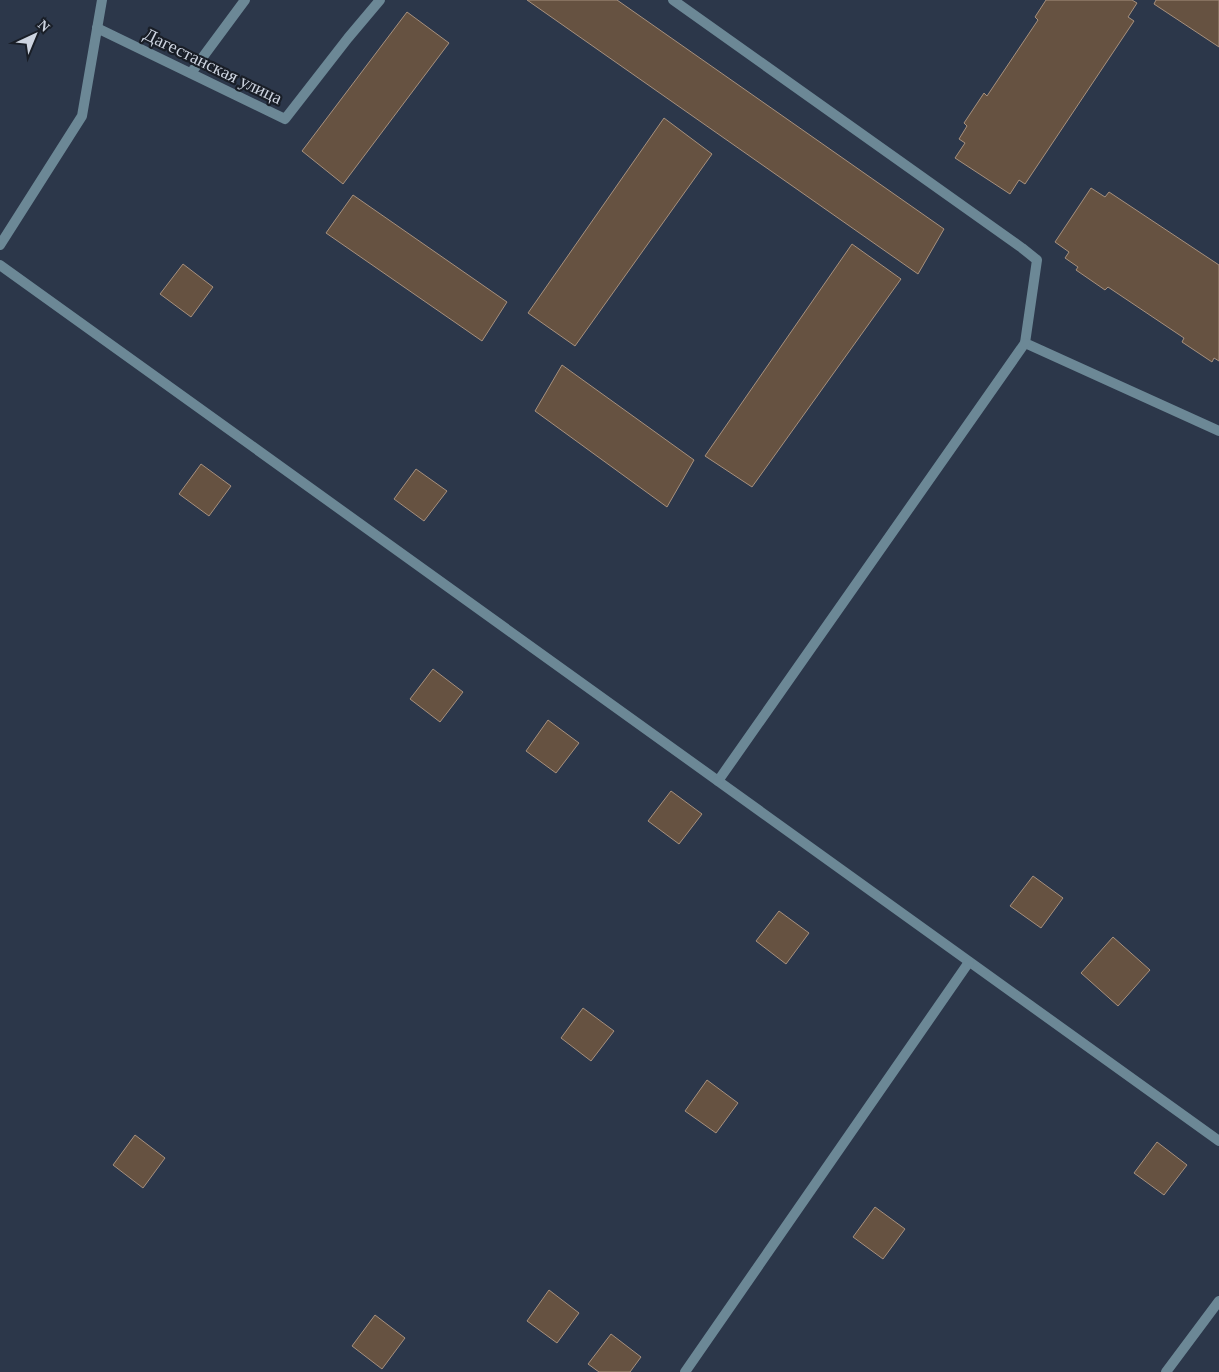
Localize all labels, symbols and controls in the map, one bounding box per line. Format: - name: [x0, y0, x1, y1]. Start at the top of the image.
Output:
- north arrow: [10, 10, 60, 60]
- text: N: [35, 17, 53, 35]
- street label: Дагестанская улица: [141, 24, 285, 108]

